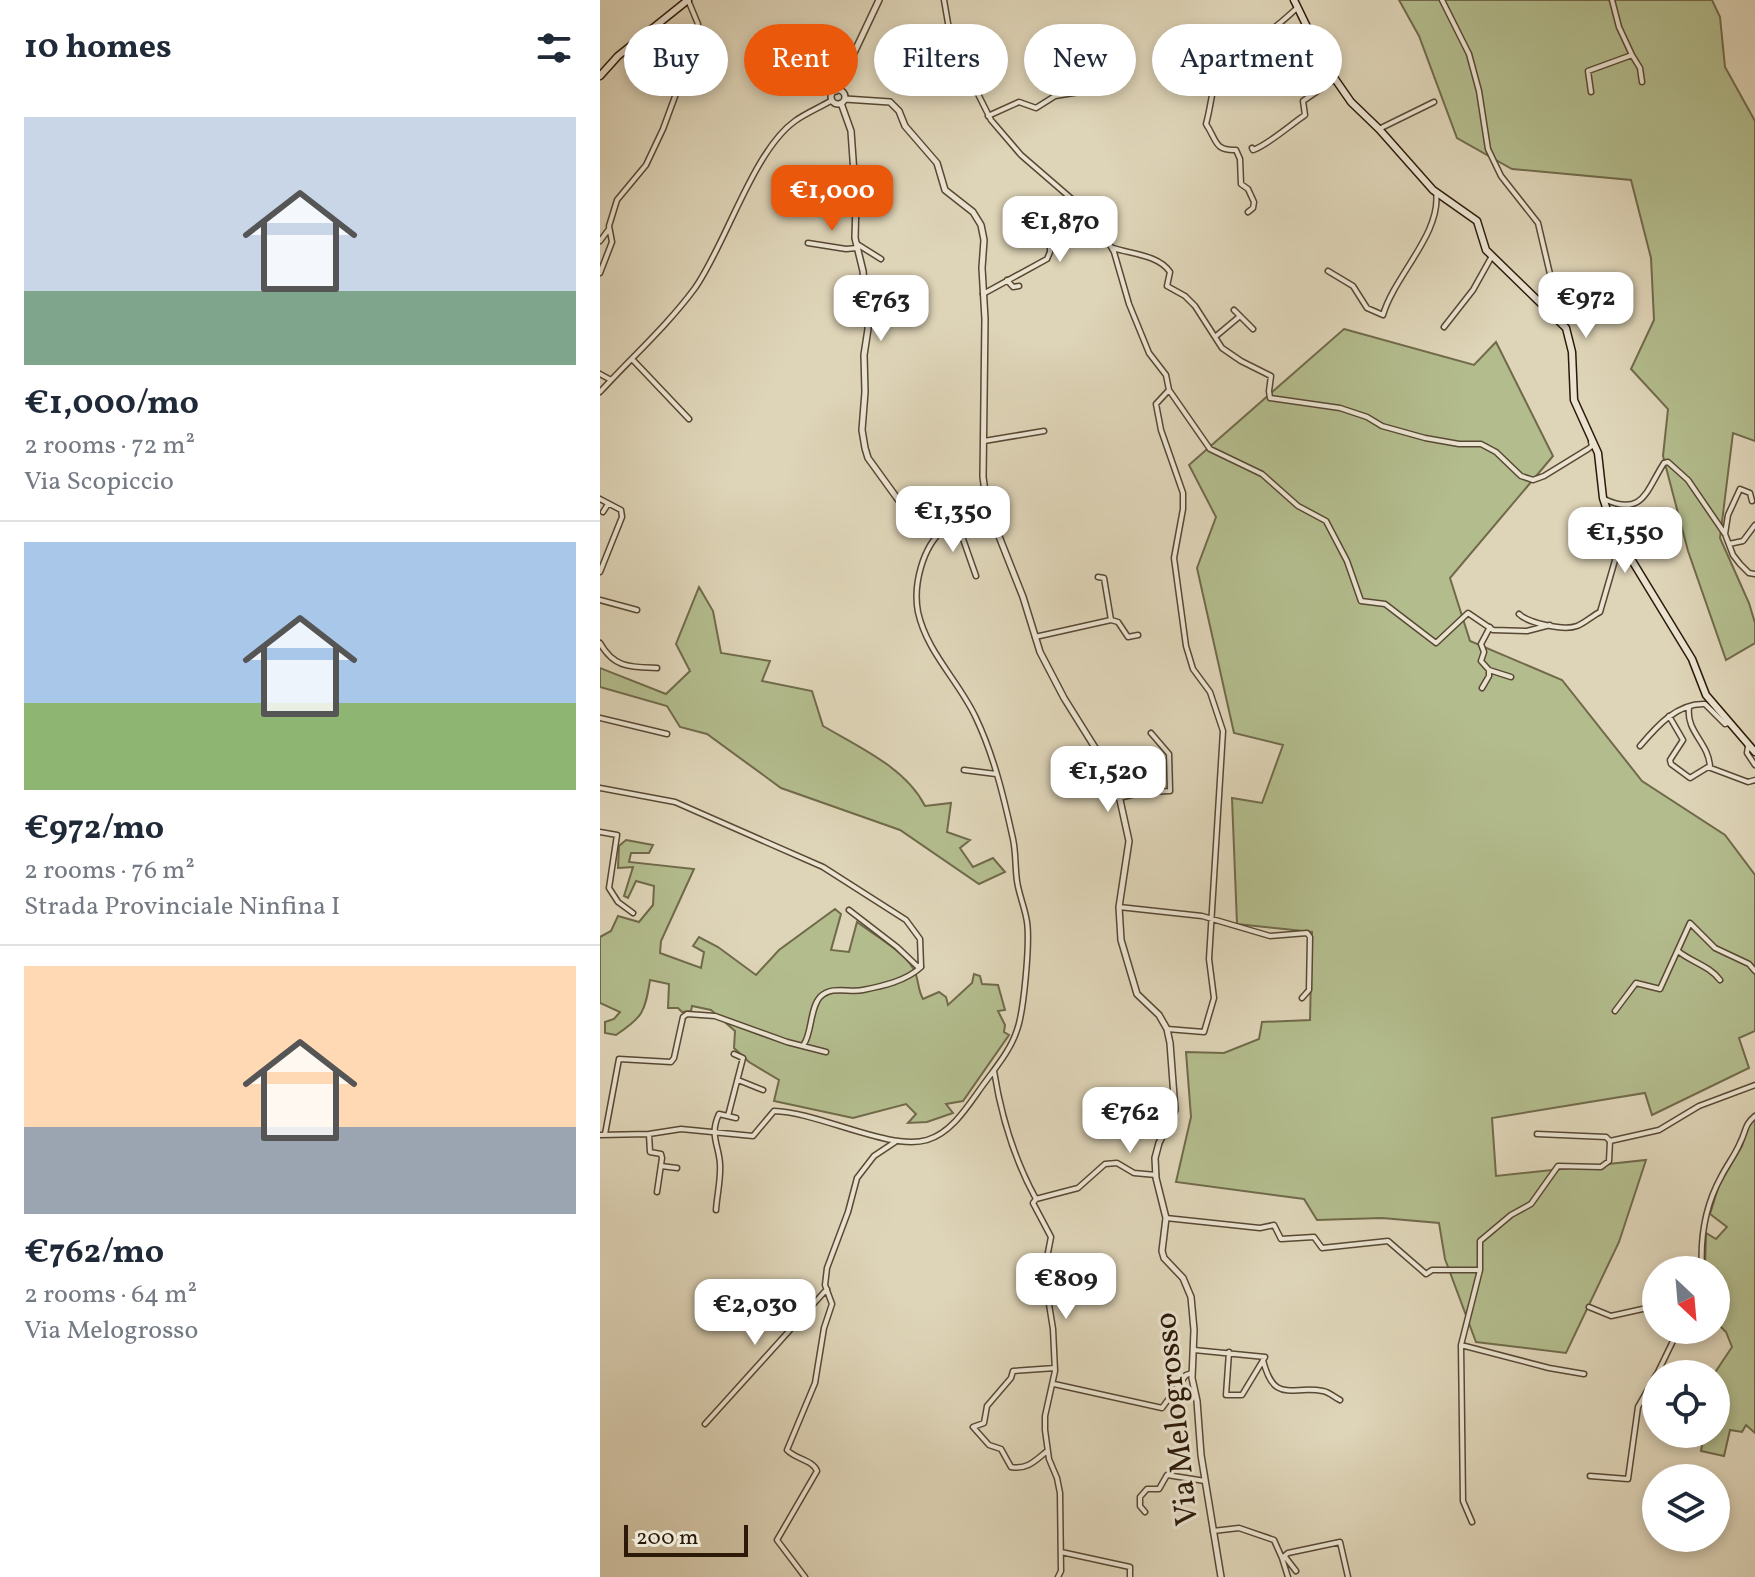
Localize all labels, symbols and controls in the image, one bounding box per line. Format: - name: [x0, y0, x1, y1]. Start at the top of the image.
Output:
- chip: Buy: [624, 24, 728, 96]
- chip: Rent: [744, 24, 858, 96]
- chip: Filters: [874, 24, 1008, 96]
- chip: New: [1024, 24, 1136, 96]
- chip: Apartment: [1152, 24, 1342, 96]
- text: 10 homes: [24, 25, 172, 72]
- icon: filters: [532, 26, 576, 70]
- pin: €1,000: [767, 165, 897, 233]
- icon: home: [228, 169, 372, 313]
- text: €1,000: [789, 173, 875, 209]
- pin: €1,870: [995, 196, 1125, 264]
- text: €1,870: [1021, 204, 1099, 240]
- pin: €972: [1539, 272, 1633, 340]
- pin: €763: [834, 275, 928, 343]
- text: €972: [1556, 280, 1616, 316]
- text: €763: [852, 283, 910, 319]
- text: €1,000/mo: [24, 381, 199, 428]
- text: 2 rooms · 72 m²: [24, 428, 195, 464]
- text: Via Scopiccio: [24, 464, 174, 500]
- pin: €1,350: [888, 486, 1018, 554]
- text: €1,350: [914, 494, 992, 530]
- pin: €1,550: [1560, 507, 1690, 575]
- text: €1,550: [1586, 515, 1664, 551]
- icon: home: [228, 594, 372, 738]
- pin: €1,520: [1043, 746, 1173, 814]
- text: €1,520: [1069, 754, 1147, 790]
- text: €972/mo: [24, 806, 164, 853]
- text: 2 rooms · 76 m²: [24, 853, 195, 889]
- text: Strada Provinciale Ninfina I: [24, 889, 340, 925]
- icon: home: [228, 1018, 372, 1162]
- pin: €762: [1083, 1087, 1177, 1155]
- text: €762: [1100, 1095, 1160, 1131]
- text: €762/mo: [24, 1230, 164, 1277]
- pin: €809: [1019, 1253, 1113, 1321]
- north arrow: [1642, 1256, 1730, 1344]
- map controls: [1642, 1256, 1730, 1552]
- text: €809: [1034, 1261, 1098, 1297]
- text: 2 rooms · 64 m²: [24, 1277, 197, 1313]
- pin: €2,030: [690, 1279, 820, 1347]
- text: €2,030: [713, 1287, 797, 1323]
- street label: Via Melogrosso: [1145, 1310, 1211, 1528]
- text: Via Melogrosso: [24, 1313, 198, 1349]
- button: locate: [1642, 1360, 1730, 1448]
- button: layers: [1642, 1464, 1730, 1552]
- scale bar: [624, 1521, 748, 1557]
- text: 200 m: [636, 1523, 698, 1554]

